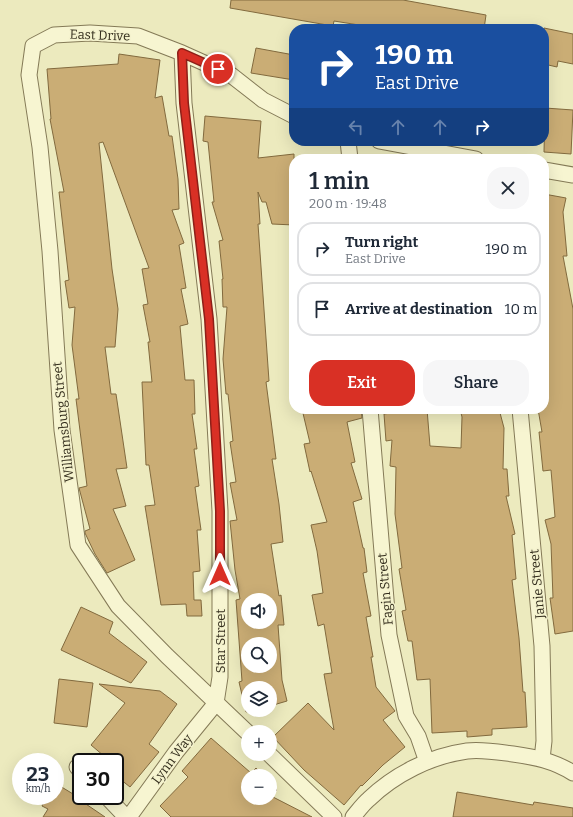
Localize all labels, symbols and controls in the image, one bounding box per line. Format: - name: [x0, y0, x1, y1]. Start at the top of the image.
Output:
- street label: East Drive: [69, 26, 131, 44]
- text: 190 m: [375, 38, 453, 71]
- icon: right: [309, 40, 361, 92]
- pin: [201, 52, 235, 86]
- icon: arrive: [207, 58, 229, 80]
- text: East Drive: [375, 72, 459, 94]
- icon: left: [345, 116, 367, 138]
- icon: ahead: [387, 116, 409, 138]
- icon: ahead: [429, 116, 451, 138]
- icon: right: [471, 116, 493, 138]
- text: 1 min: [309, 167, 369, 195]
- button: close: [487, 167, 529, 209]
- text: 200 m · 19:48: [309, 196, 387, 211]
- text: Turn right: [345, 233, 418, 251]
- icon: right: [311, 238, 333, 260]
- text: 190 m: [485, 240, 527, 258]
- text: East Drive: [345, 251, 406, 266]
- icon: arrive: [311, 298, 333, 320]
- text: Arrive at destination: [345, 300, 492, 318]
- text: 10 m: [504, 300, 537, 318]
- button: Exit: [309, 360, 415, 406]
- button: Share: [423, 360, 529, 406]
- street label: Williamsburg Street: [49, 361, 77, 483]
- street label: Janie Street: [526, 548, 548, 620]
- street label: Fagin Street: [374, 552, 396, 626]
- position arrow: [199, 553, 241, 595]
- map controls: [241, 593, 277, 805]
- button: sound: [241, 593, 277, 629]
- street label: Star Street: [213, 609, 228, 673]
- button: search: [241, 637, 277, 673]
- button: layers: [241, 681, 277, 717]
- button: +: [241, 725, 277, 761]
- street label: Lynn Way: [148, 731, 196, 787]
- speed limit sign: 30: [72, 753, 124, 805]
- text: 23: [27, 762, 49, 786]
- button: −: [241, 769, 277, 805]
- text: km/h: [26, 783, 50, 795]

